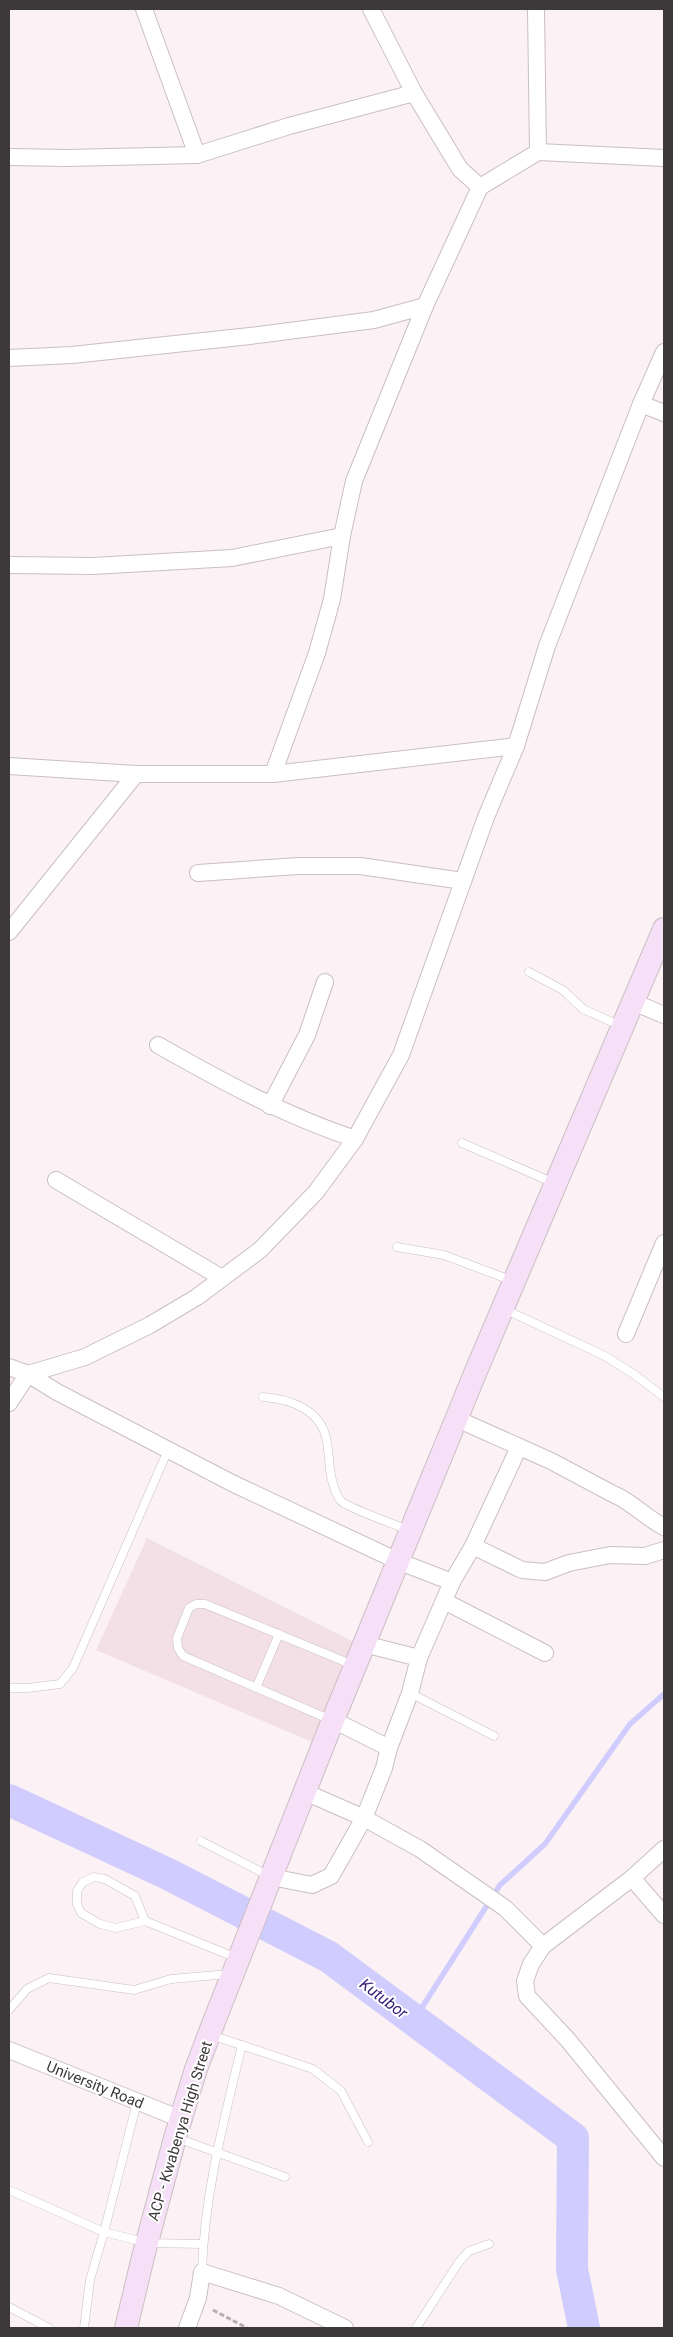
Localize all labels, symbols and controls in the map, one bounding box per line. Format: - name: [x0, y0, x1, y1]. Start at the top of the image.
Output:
- water label: Kutubor: [356, 1974, 412, 2023]
- street label: ACP - Kwabenya High Street: [144, 2039, 216, 2223]
- street label: University Road: [44, 2057, 146, 2113]

